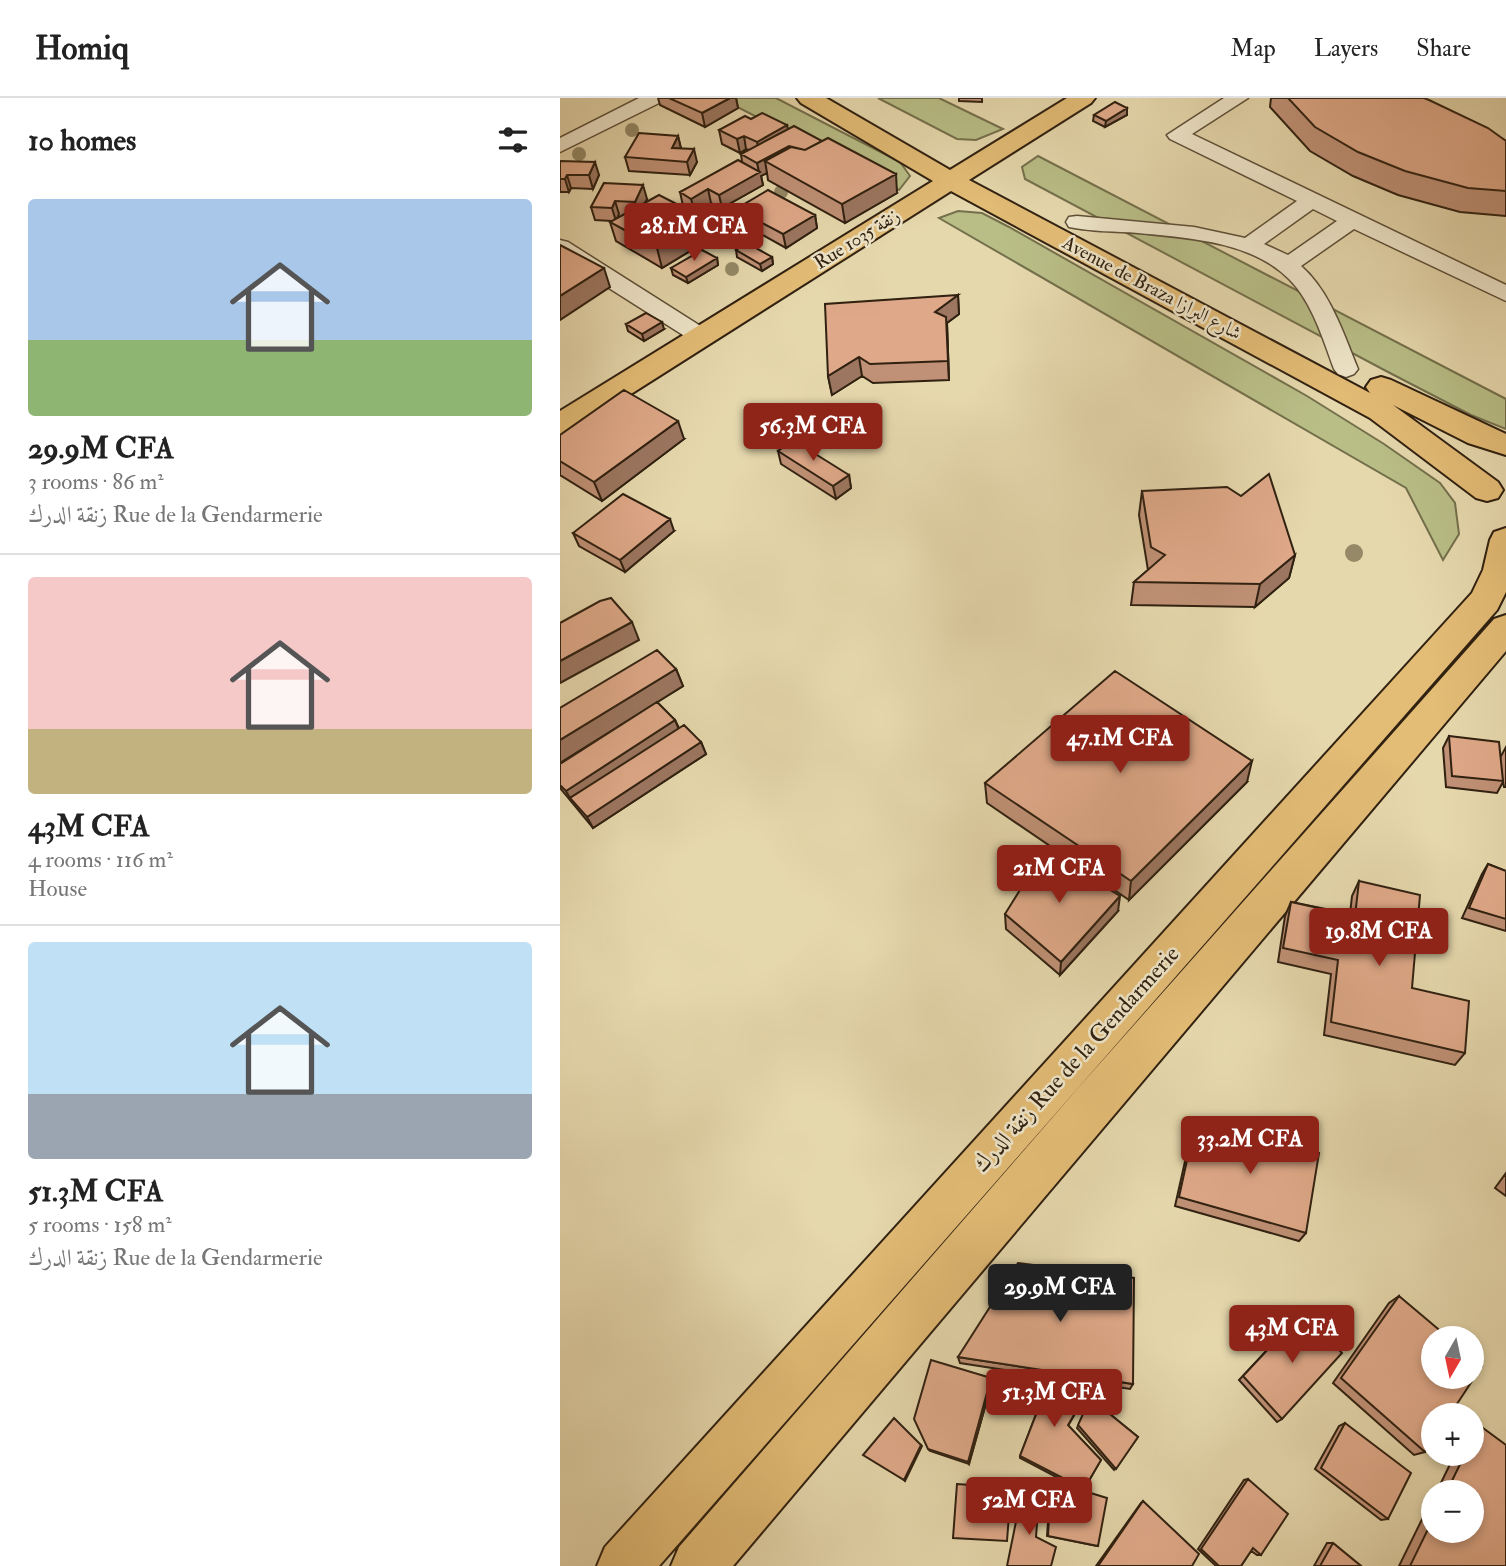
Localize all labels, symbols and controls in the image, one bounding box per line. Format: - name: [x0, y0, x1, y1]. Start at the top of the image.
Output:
- text: Homiq: [35, 28, 129, 69]
- text: Map: [1231, 33, 1276, 64]
- text: Layers: [1314, 33, 1378, 64]
- text: Share: [1416, 33, 1471, 64]
- icon: filters: [494, 121, 532, 159]
- text: 10 homes: [28, 122, 136, 159]
- street label: Rue 1035 زنقة: [810, 203, 904, 275]
- pin: 28.1M CFA: [614, 204, 774, 263]
- text: 28.1M CFA: [640, 211, 748, 240]
- street label: Avenue de Braza شارع البرازا: [1056, 230, 1246, 348]
- icon: home: [217, 244, 343, 370]
- pin: 56.3M CFA: [733, 404, 893, 463]
- text: 56.3M CFA: [759, 411, 867, 440]
- text: 29.9M CFA: [28, 430, 174, 467]
- text: 3 rooms · 86 m²: [28, 467, 164, 496]
- text: زنقة الدرك Rue de la Gendarmerie: [28, 500, 323, 529]
- icon: home: [217, 622, 343, 748]
- pin: 47.1M CFA: [1040, 716, 1200, 775]
- text: 47.1M CFA: [1067, 723, 1173, 752]
- text: 43M CFA: [28, 808, 150, 845]
- text: 4 rooms · 116 m²: [28, 845, 173, 874]
- pin: 21M CFA: [994, 846, 1124, 905]
- text: 21M CFA: [1013, 853, 1105, 882]
- text: House: [28, 874, 87, 903]
- pin: 19.8M CFA: [1299, 908, 1459, 968]
- text: 19.8M CFA: [1325, 916, 1433, 945]
- street label: زنقة الدرك Rue de la Gendarmerie: [967, 940, 1186, 1178]
- icon: home: [217, 987, 343, 1113]
- pin: 33.2M CFA: [1170, 1116, 1330, 1176]
- text: 33.2M CFA: [1197, 1124, 1303, 1153]
- text: 51.3M CFA: [28, 1173, 163, 1210]
- text: 5 rooms · 158 m²: [28, 1210, 172, 1239]
- text: زنقة الدرك Rue de la Gendarmerie: [28, 1243, 323, 1272]
- pin: 29.9M CFA: [980, 1264, 1140, 1324]
- text: 29.9M CFA: [1004, 1272, 1116, 1301]
- pin: 43M CFA: [1227, 1306, 1357, 1365]
- text: 43M CFA: [1245, 1313, 1339, 1342]
- north arrow: [1421, 1326, 1484, 1390]
- map controls: [1421, 1326, 1484, 1543]
- pin: 51.3M CFA: [974, 1370, 1134, 1429]
- text: 51.3M CFA: [1002, 1377, 1106, 1406]
- button: +: [1421, 1403, 1484, 1466]
- pin: 52M CFA: [964, 1478, 1094, 1537]
- button: −: [1421, 1480, 1484, 1543]
- text: 52M CFA: [982, 1485, 1076, 1514]

